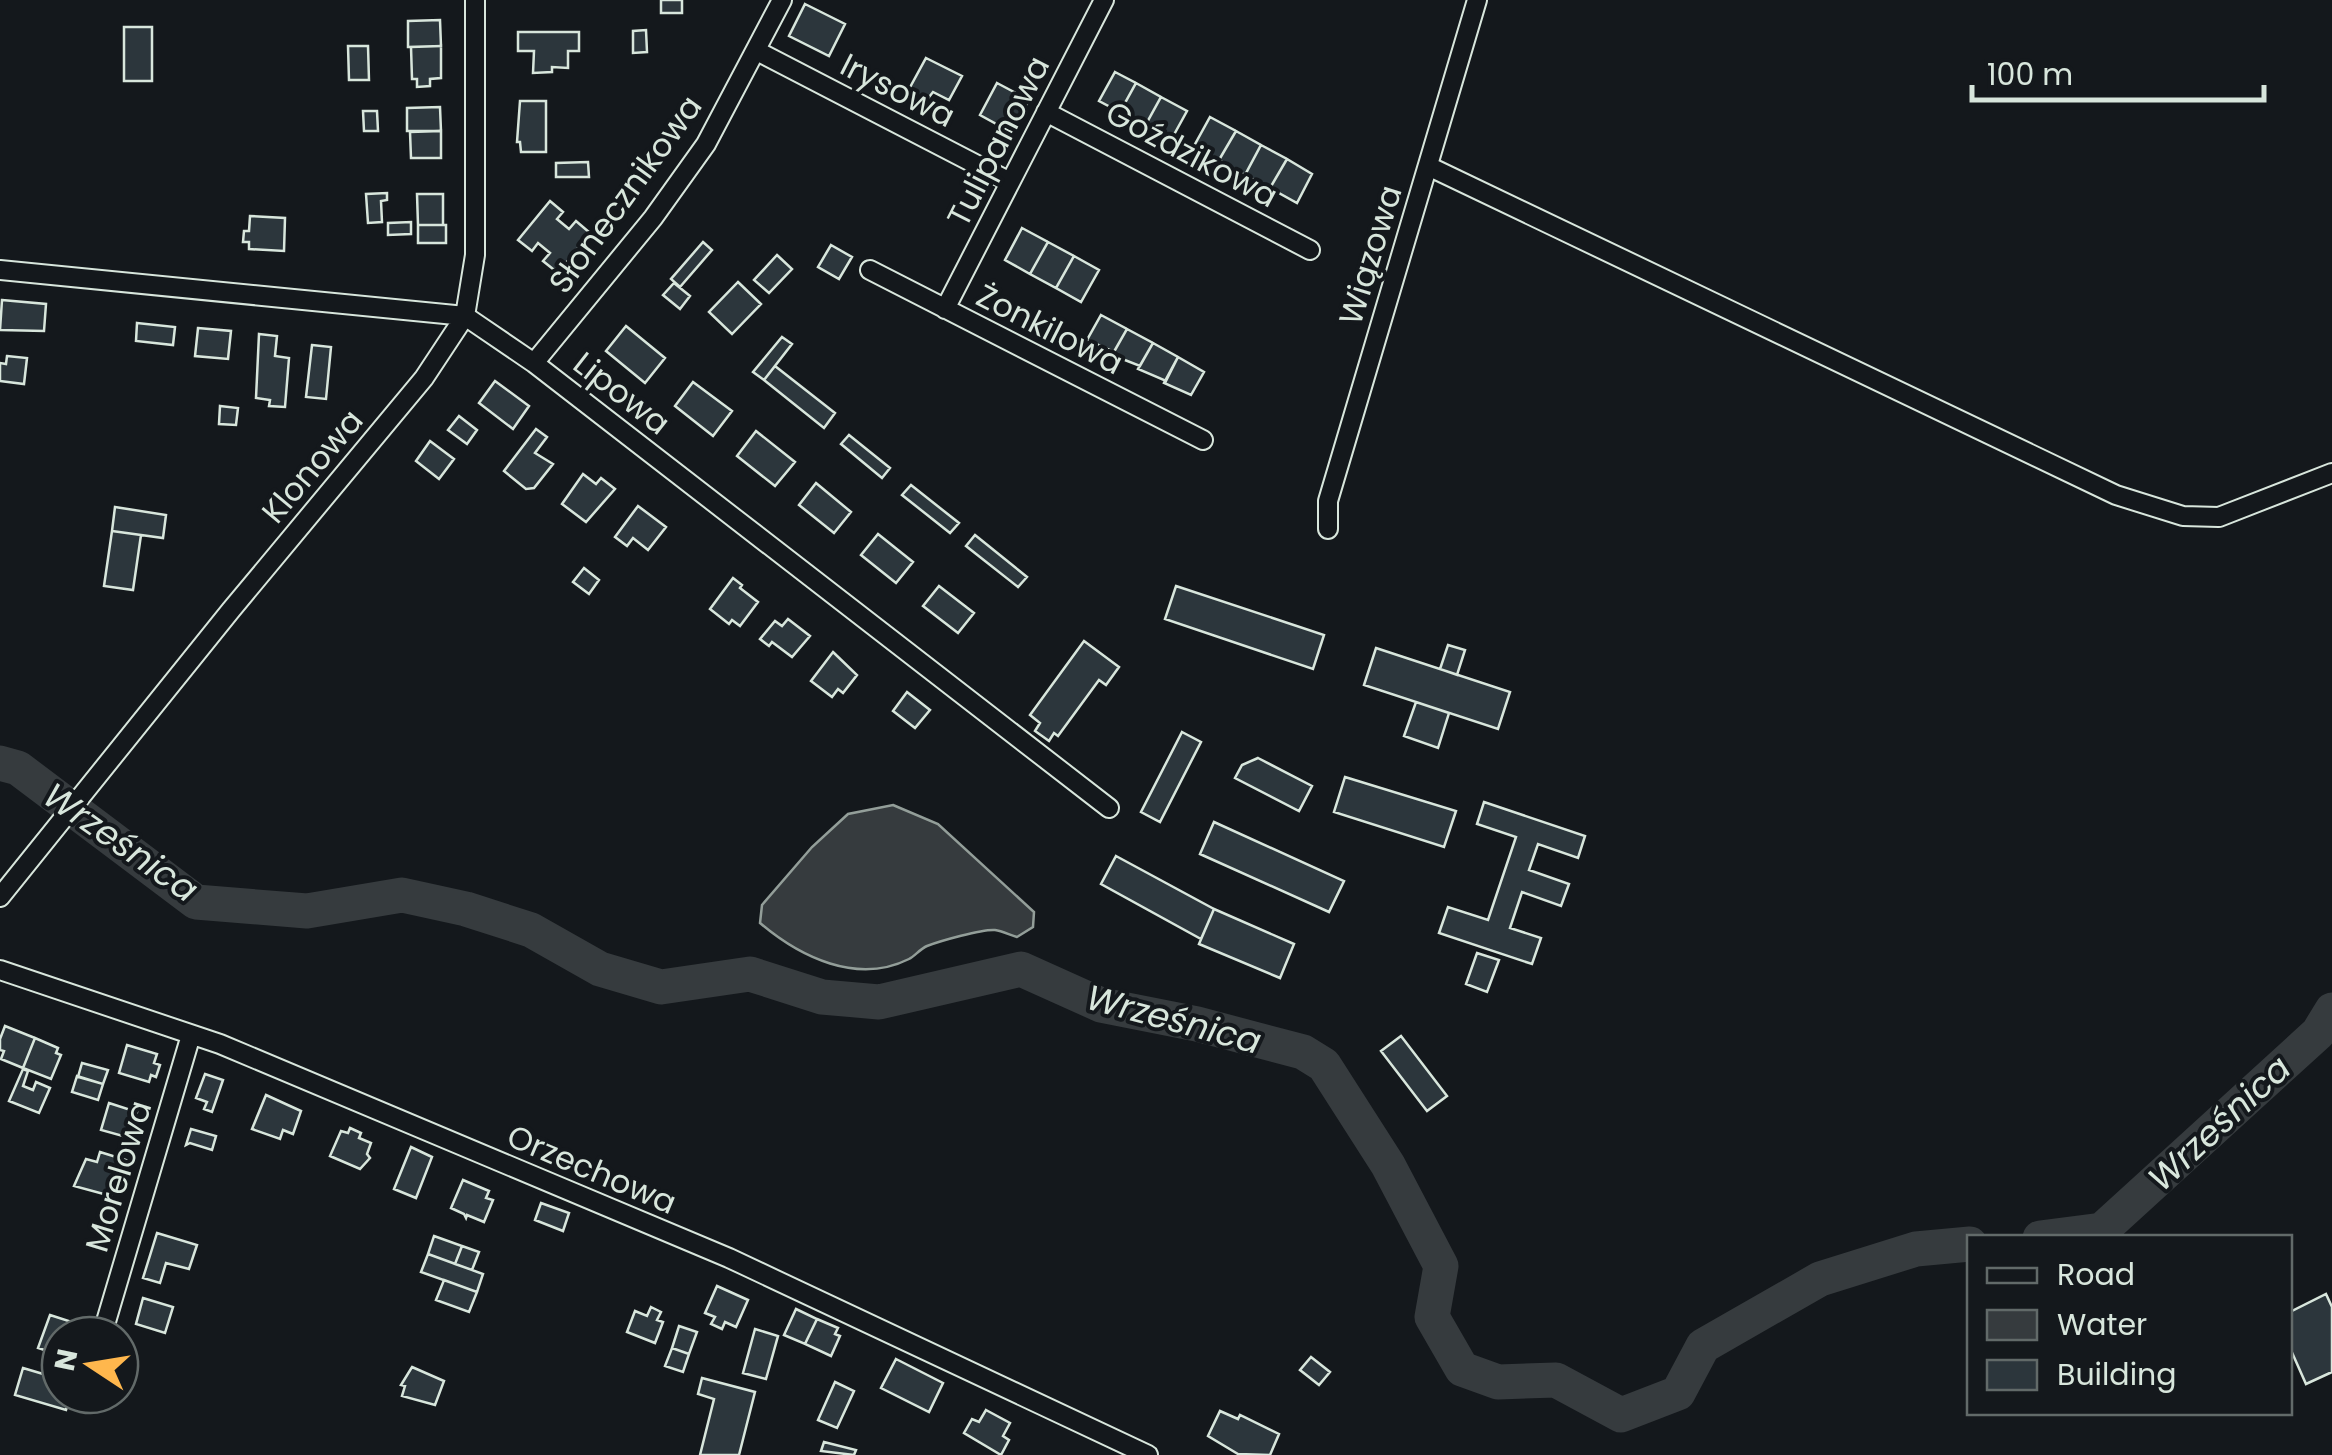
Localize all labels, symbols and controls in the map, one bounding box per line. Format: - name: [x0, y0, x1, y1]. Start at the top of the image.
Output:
- scale bar: [1972, 40, 2264, 102]
- street label: Irysowa: [833, 42, 963, 138]
- street label: Tulipanowa: [936, 48, 1060, 234]
- text: 100 m: [1987, 53, 2073, 96]
- street label: Słonecznikowa: [538, 86, 712, 302]
- street label: Goździkowa: [1098, 90, 1286, 218]
- street label: Wiązowa: [1327, 180, 1413, 330]
- street label: Żonkilowa: [969, 273, 1131, 385]
- street label: Lipowa: [564, 341, 680, 445]
- street label: Klonowa: [251, 399, 373, 533]
- water label: Wrześnica: [34, 771, 208, 913]
- water label: Wrześnica: [1081, 972, 1267, 1066]
- water label: Wrześnica: [2137, 1044, 2301, 1202]
- street label: Morelowa: [74, 1095, 162, 1257]
- street label: Orzechowa: [500, 1113, 684, 1225]
- legend: [1967, 1235, 2292, 1415]
- text: Road: [2057, 1253, 2135, 1296]
- text: Water: [2057, 1303, 2147, 1346]
- north arrow: [40, 1315, 140, 1415]
- text: N: [45, 1346, 87, 1374]
- text: Building: [2057, 1353, 2177, 1396]

